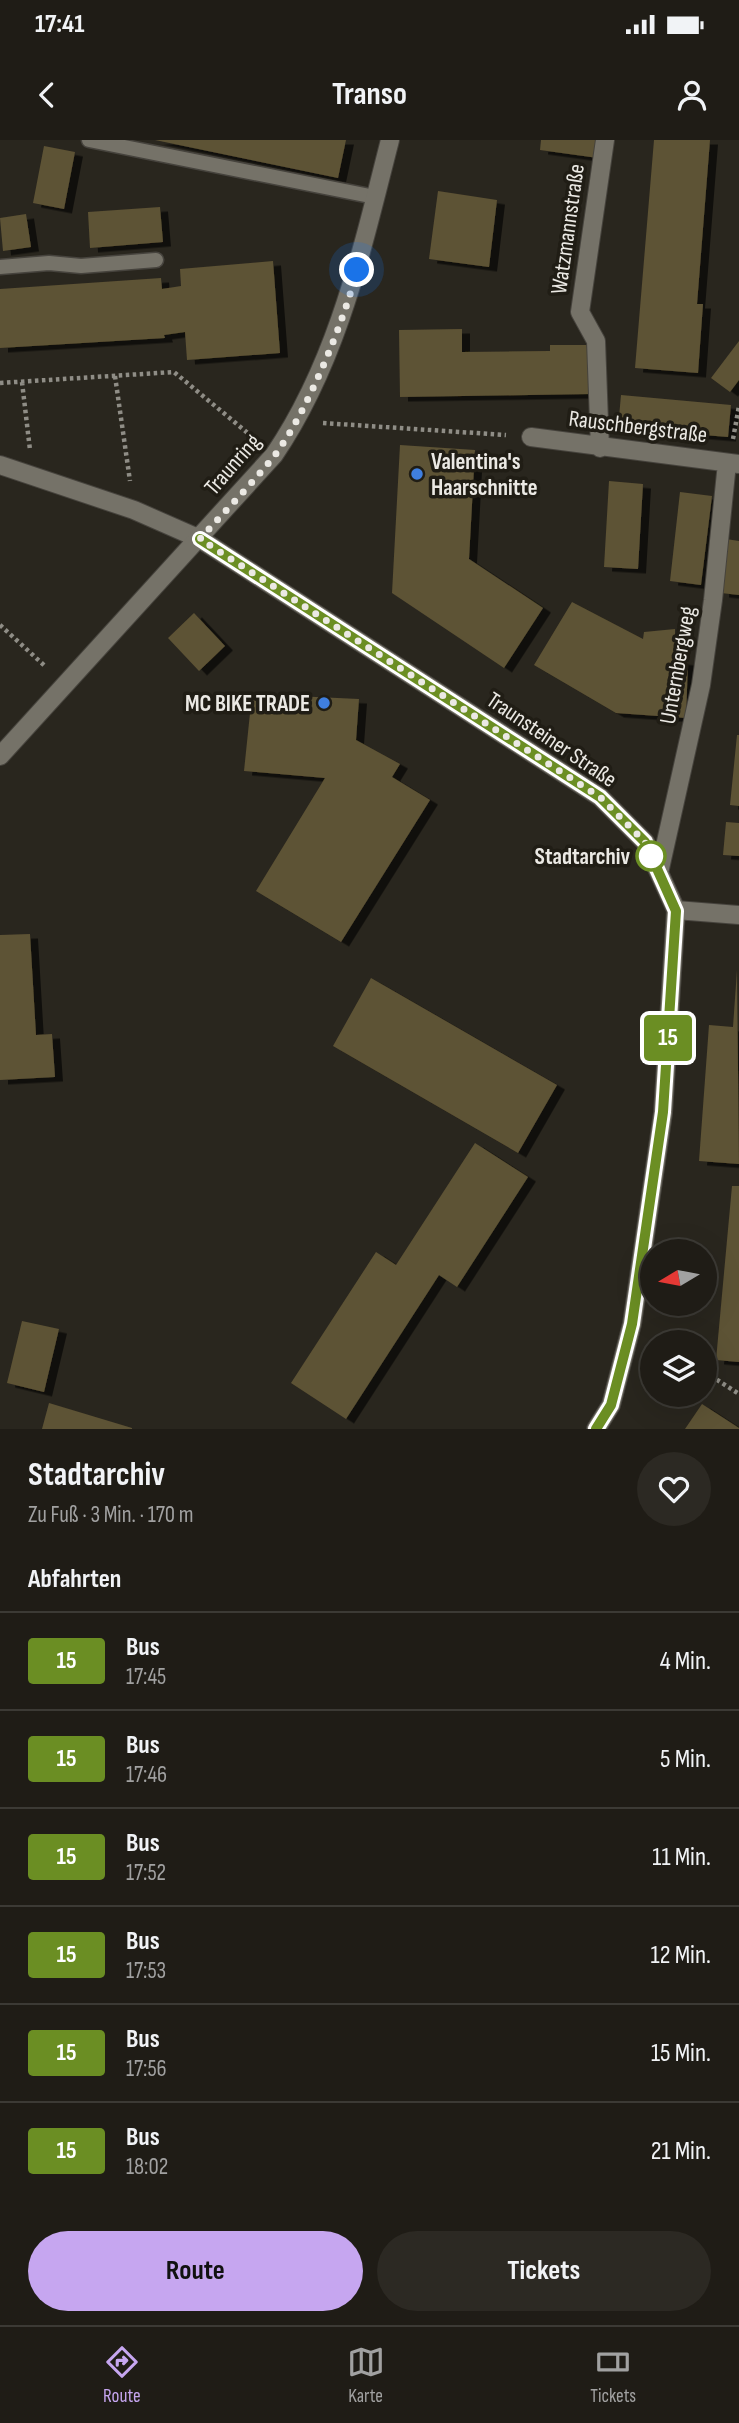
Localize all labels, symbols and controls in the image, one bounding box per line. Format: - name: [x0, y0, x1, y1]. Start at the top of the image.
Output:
- text: 17:41: [35, 9, 84, 40]
- text: Transo: [332, 75, 407, 114]
- icon: back: [28, 76, 66, 114]
- icon: person: [673, 76, 711, 114]
- street label: Watzmannstraße: [545, 162, 591, 296]
- your location: [339, 252, 374, 287]
- street label: Rauschbergstraße: [567, 405, 709, 449]
- street label: Traunring: [199, 428, 267, 501]
- place label: Valentina's Haarschnitte: [431, 448, 538, 502]
- marker: Valentina's Haarschnitte: [409, 466, 425, 482]
- street label: Unternbergweg: [654, 604, 702, 726]
- street label: Traunsteiner Straße: [481, 686, 622, 794]
- place label: MC BIKE TRADE: [185, 690, 310, 718]
- marker: MC BIKE TRADE: [316, 695, 332, 711]
- marker: Stadtarchiv: [636, 841, 666, 871]
- place label: Stadtarchiv: [535, 843, 630, 871]
- line badge: 15: [636, 1015, 700, 1061]
- text: 15: [658, 1023, 678, 1052]
- north arrow: [640, 1239, 718, 1316]
- map controls: [640, 1239, 717, 1407]
- button: layers: [640, 1330, 717, 1407]
- button: heart: [637, 1452, 711, 1526]
- text: Stadtarchiv: [28, 1455, 165, 1495]
- text: Zu Fuß · 3 Min. · 170 m: [28, 1501, 194, 1529]
- text: Abfahrten: [28, 1564, 121, 1595]
- text: Bus: [126, 1632, 160, 1663]
- text: 15: [57, 1646, 77, 1675]
- text: 4 Min.: [660, 1646, 711, 1677]
- text: 17:45: [126, 1663, 166, 1691]
- text: Bus: [126, 1730, 160, 1761]
- text: 15: [57, 1744, 77, 1773]
- text: 5 Min.: [660, 1744, 711, 1775]
- text: 17:46: [126, 1761, 167, 1789]
- text: Bus: [126, 1828, 160, 1859]
- text: 15: [57, 1842, 77, 1871]
- text: 11 Min.: [652, 1842, 711, 1873]
- text: 17:52: [126, 1859, 166, 1887]
- text: Bus: [126, 1926, 160, 1957]
- text: 15: [57, 1940, 77, 1969]
- text: 12 Min.: [650, 1940, 711, 1971]
- text: 17:53: [126, 1957, 166, 1985]
- text: Bus: [126, 2024, 160, 2055]
- text: 15: [57, 2038, 77, 2067]
- text: 15 Min.: [651, 2038, 711, 2069]
- text: 17:56: [126, 2055, 167, 2083]
- text: Bus: [126, 2122, 160, 2153]
- text: 15: [57, 2136, 77, 2165]
- text: 21 Min.: [651, 2136, 711, 2167]
- text: 18:02: [126, 2153, 168, 2181]
- button: Route: [28, 2231, 363, 2311]
- button: Tickets: [377, 2231, 711, 2311]
- tab: Route: [103, 2343, 141, 2408]
- tab: Karte: [347, 2343, 385, 2408]
- tab: Tickets: [590, 2343, 636, 2408]

